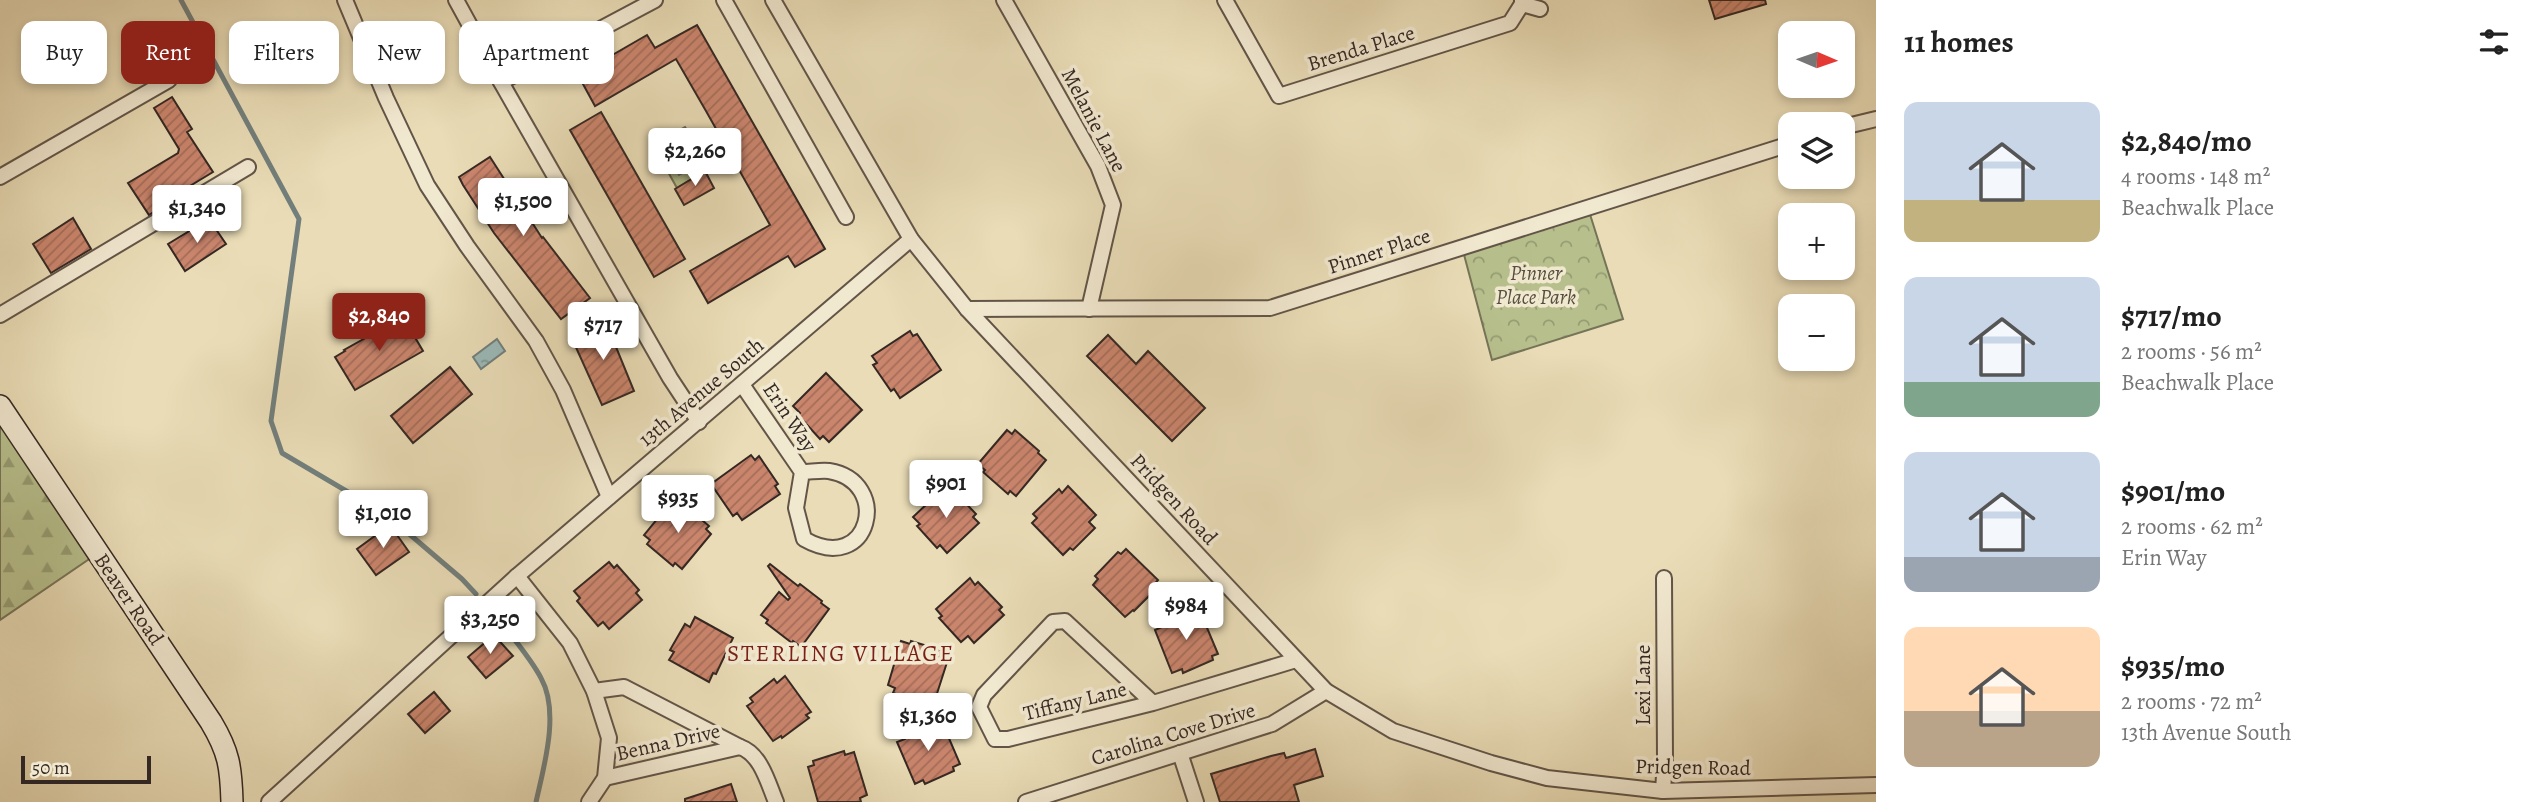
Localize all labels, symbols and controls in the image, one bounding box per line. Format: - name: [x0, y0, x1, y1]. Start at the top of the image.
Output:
- street label: Brenda Place: [1304, 18, 1418, 78]
- chip: Buy: [21, 21, 107, 84]
- chip: Rent: [121, 21, 215, 84]
- chip: Filters: [229, 21, 339, 84]
- chip: New: [353, 21, 445, 84]
- chip: Apartment: [459, 21, 614, 84]
- north arrow: [1778, 21, 1855, 98]
- map controls: [1778, 21, 1855, 371]
- text: 11 homes: [1904, 22, 2014, 62]
- icon: filters: [2475, 23, 2513, 61]
- street label: Melanie Lane: [1055, 63, 1133, 177]
- button: layers: [1778, 112, 1855, 189]
- text: $2,840/mo: [2121, 121, 2252, 161]
- pin: $2,260: [638, 128, 752, 188]
- icon: home: [1960, 130, 2044, 214]
- text: $2,260: [664, 135, 726, 166]
- text: 4 rooms · 148 m²: [2121, 161, 2270, 192]
- pin: $1,500: [466, 178, 580, 238]
- text: $1,500: [494, 185, 552, 216]
- pin: $1,340: [140, 186, 254, 245]
- text: $1,340: [168, 192, 226, 223]
- text: Beachwalk Place: [2121, 192, 2274, 223]
- button: +: [1778, 203, 1855, 280]
- street label: Pinner Place: [1324, 221, 1434, 281]
- park label: Pinner Place Park: [1496, 259, 1576, 311]
- pin: $2,840: [322, 294, 436, 353]
- button: −: [1778, 294, 1855, 371]
- text: $717/mo: [2121, 296, 2222, 336]
- text: $2,840: [348, 300, 410, 331]
- pin: $717: [562, 302, 644, 362]
- icon: home: [1960, 305, 2044, 389]
- text: $717: [584, 309, 622, 340]
- street label: 13th Avenue South: [632, 331, 770, 453]
- text: 2 rooms · 56 m²: [2121, 336, 2262, 367]
- text: Beachwalk Place: [2121, 367, 2274, 398]
- street label: Erin Way: [757, 377, 824, 458]
- street label: Pridgen Road: [1124, 447, 1224, 551]
- pin: $901: [905, 461, 987, 520]
- text: $901: [925, 467, 967, 498]
- text: $901/mo: [2121, 471, 2225, 511]
- pin: $935: [637, 476, 719, 535]
- icon: home: [1960, 480, 2044, 564]
- text: $935: [657, 482, 699, 513]
- pin: $1,010: [326, 490, 440, 550]
- text: $1,010: [355, 497, 411, 528]
- text: 2 rooms · 62 m²: [2121, 511, 2263, 542]
- text: Erin Way: [2121, 542, 2207, 573]
- street label: Beaver Road: [88, 547, 170, 651]
- pin: $984: [1145, 582, 1227, 642]
- text: $984: [1164, 589, 1208, 620]
- pin: $3,250: [433, 596, 547, 656]
- text: $3,250: [460, 603, 520, 634]
- district label: STERLING VILLAGE: [727, 638, 955, 669]
- street label: Lexi Lane: [1629, 644, 1657, 726]
- text: $935/mo: [2121, 646, 2225, 686]
- icon: home: [1960, 655, 2044, 739]
- street label: Tiffany Lane: [1020, 675, 1130, 727]
- text: 2 rooms · 72 m²: [2121, 686, 2262, 717]
- pin: $1,360: [871, 694, 985, 753]
- street label: Carolina Cove Drive: [1087, 696, 1259, 772]
- text: $1,360: [899, 700, 957, 731]
- street label: Benna Drive: [613, 716, 723, 768]
- text: 13th Avenue South: [2121, 717, 2291, 748]
- street label: Pridgen Road: [1635, 752, 1752, 782]
- scale bar: [21, 753, 150, 785]
- text: 50 m: [32, 755, 70, 781]

